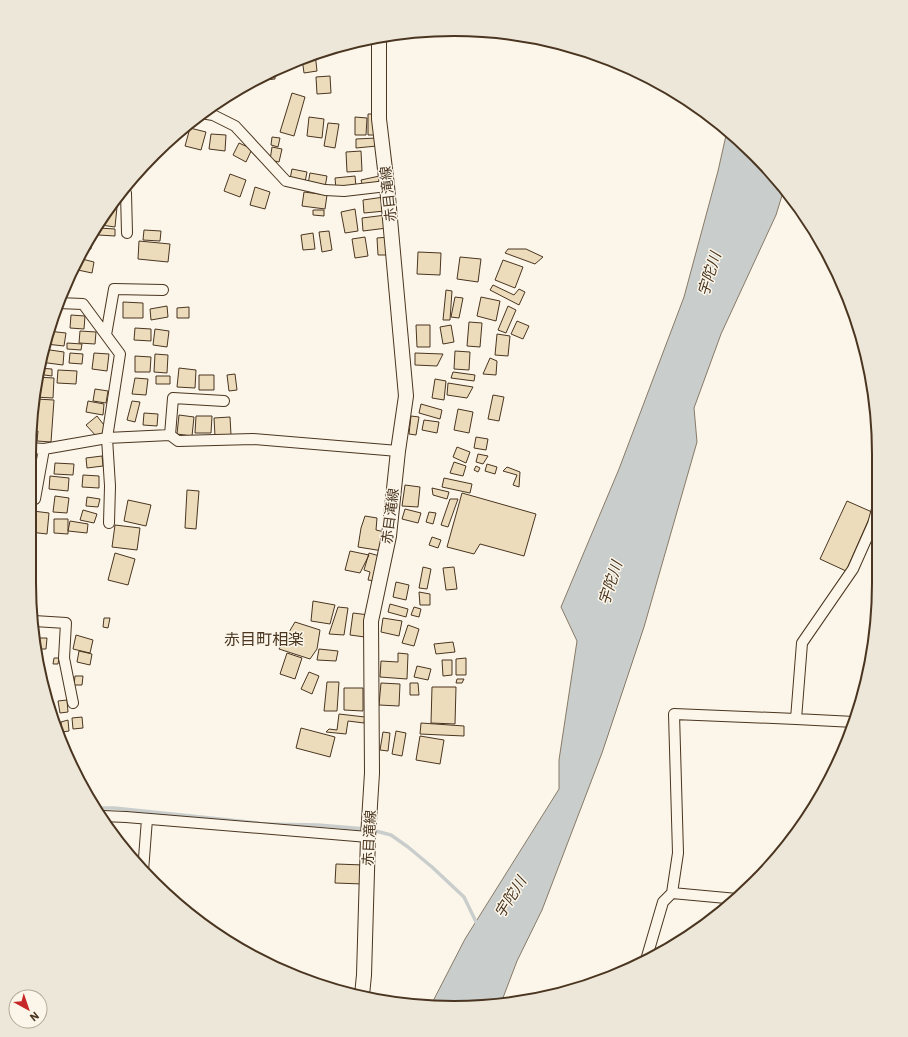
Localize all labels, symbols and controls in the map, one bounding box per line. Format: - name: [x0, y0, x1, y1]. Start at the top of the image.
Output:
- street label: 赤目滝線: [376, 165, 400, 223]
- water label: 宇陀川: [693, 248, 725, 298]
- street label: 赤目滝線: [378, 487, 402, 545]
- water label: 宇陀川: [594, 557, 627, 607]
- district label: 赤目町相楽: [224, 629, 304, 649]
- street label: 赤目滝線: [359, 810, 379, 866]
- water label: 宇陀川: [490, 871, 531, 921]
- north arrow: [8, 989, 48, 1029]
- text: N: [27, 1009, 42, 1025]

